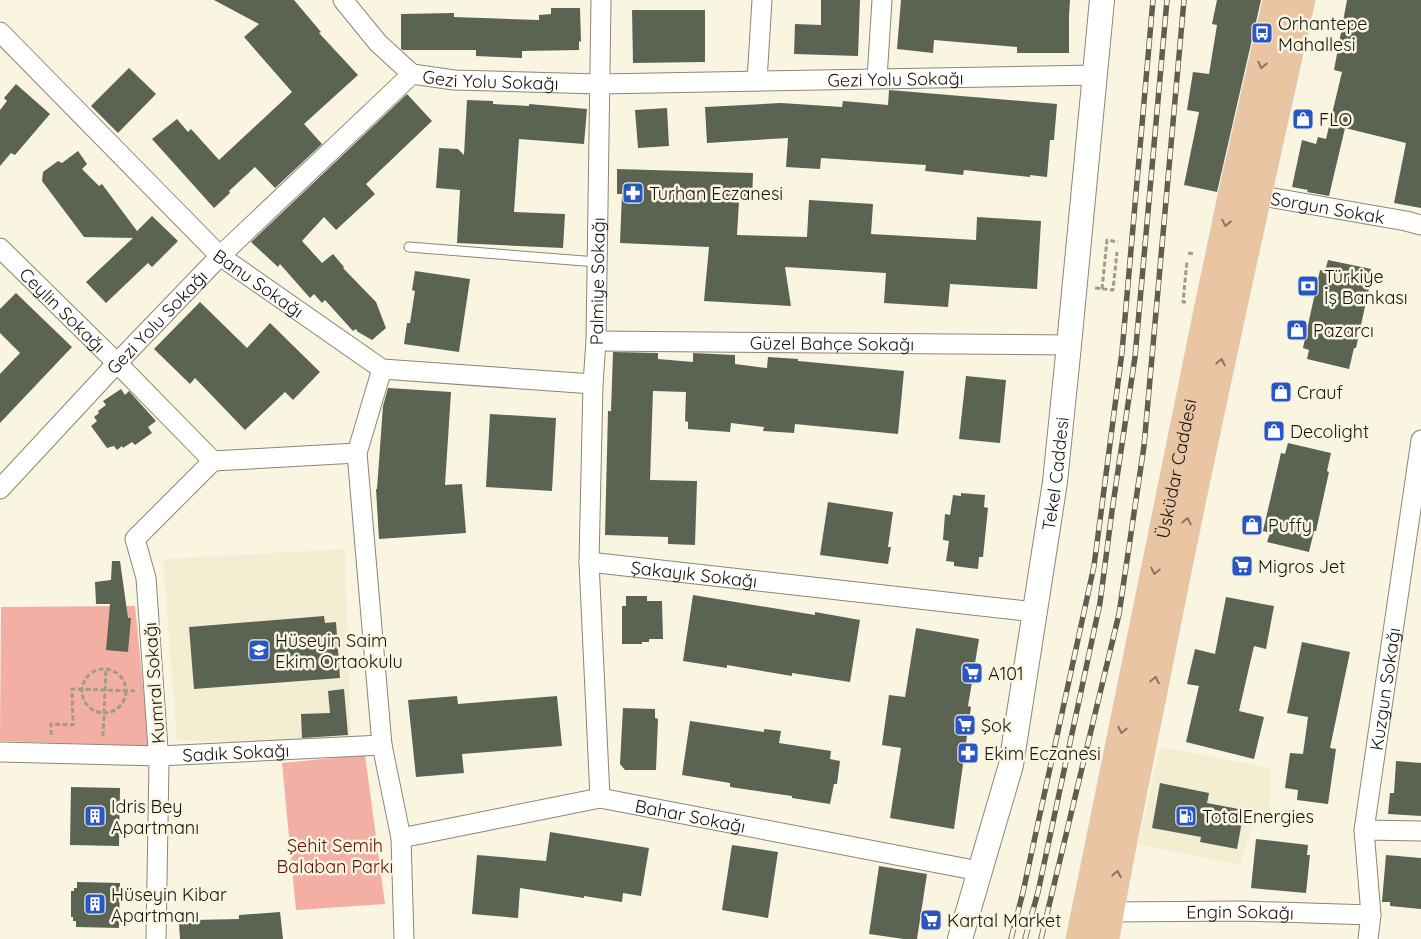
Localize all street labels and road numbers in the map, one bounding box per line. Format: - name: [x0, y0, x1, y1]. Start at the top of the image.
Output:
- street label: Gezi Yolu Sokağı: [421, 64, 559, 94]
- street label: Gezi Yolu Sokağı: [827, 66, 964, 91]
- street label: Sorgun Sokak: [1269, 186, 1387, 229]
- street label: Palmiye Sokağı: [584, 217, 609, 345]
- street label: Banu Sokağı: [209, 243, 308, 322]
- street label: Ceylin Sokağı: [15, 262, 111, 357]
- street label: Gezi Yolu Sokağı: [101, 265, 212, 379]
- street label: Güzel Bahçe Sokağı: [750, 331, 914, 355]
- street label: Üsküdar Caddesi: [1150, 397, 1201, 540]
- street label: Tekel Caddesi: [1036, 416, 1073, 532]
- street label: Şakayık Sokağı: [630, 555, 758, 592]
- street label: Kumral Sokağı: [138, 621, 170, 745]
- street label: Kuzgun Sokağı: [1364, 626, 1405, 752]
- street label: Sadık Sokağı: [182, 738, 290, 766]
- street label: Bahar Sokağı: [633, 793, 748, 837]
- street label: Engin Sokağı: [1186, 899, 1294, 924]

